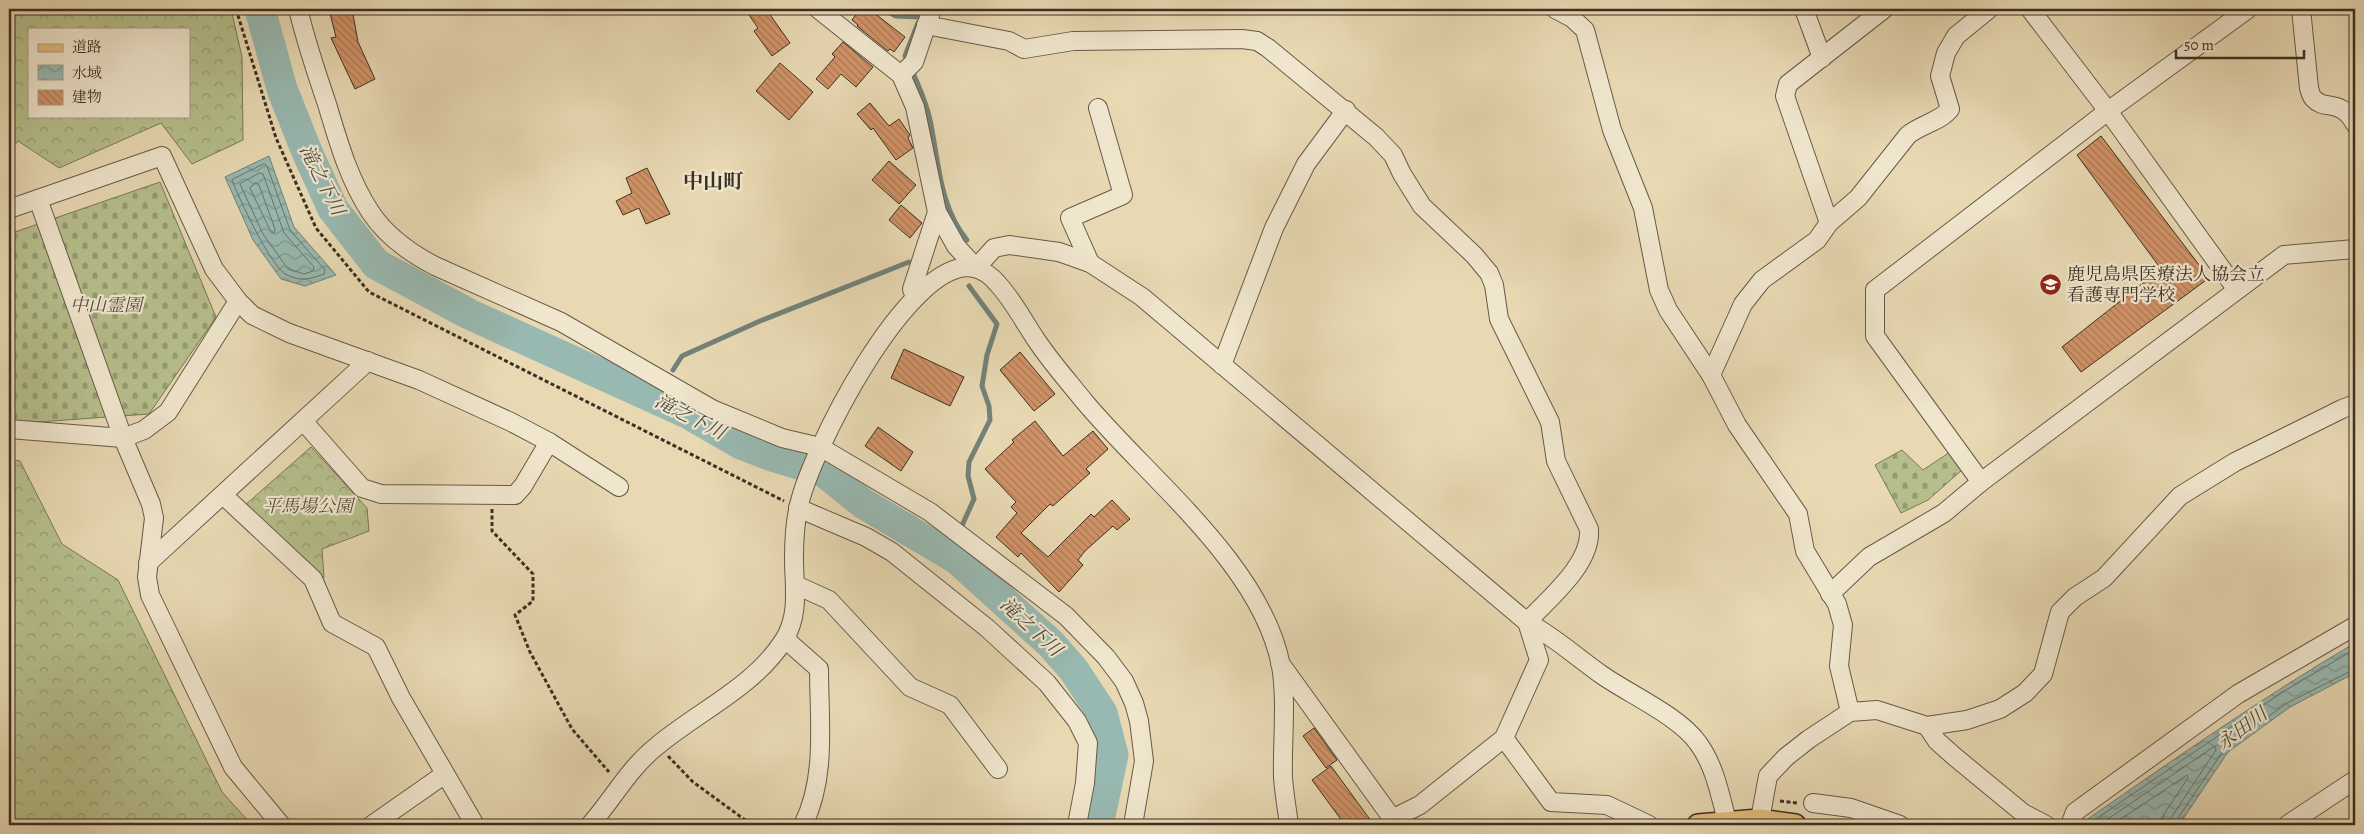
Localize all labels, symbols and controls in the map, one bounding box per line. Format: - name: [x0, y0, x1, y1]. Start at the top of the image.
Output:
- legend: [28, 28, 190, 118]
- scale bar: [2176, 28, 2304, 60]
- text: 50 m: [2184, 35, 2214, 55]
- text: 道路: [72, 37, 102, 57]
- text: 水域: [72, 63, 102, 83]
- text: 建物: [72, 87, 102, 107]
- water label: 滝之下川: [293, 140, 352, 222]
- district label: 中山町: [683, 168, 744, 195]
- place label: 鹿児島県医療法人協会立 看護専門学校: [2067, 262, 2265, 307]
- school or university icon: 鹿児島県医療法人協会立 看護専門学校: [2039, 272, 2063, 296]
- park label: 中山霊園: [70, 293, 145, 317]
- water label: 滝之下川: [650, 388, 732, 447]
- park label: 平馬場公園: [263, 494, 356, 518]
- water label: 滝之下川: [994, 592, 1069, 664]
- water label: 永田川: [2211, 700, 2274, 757]

